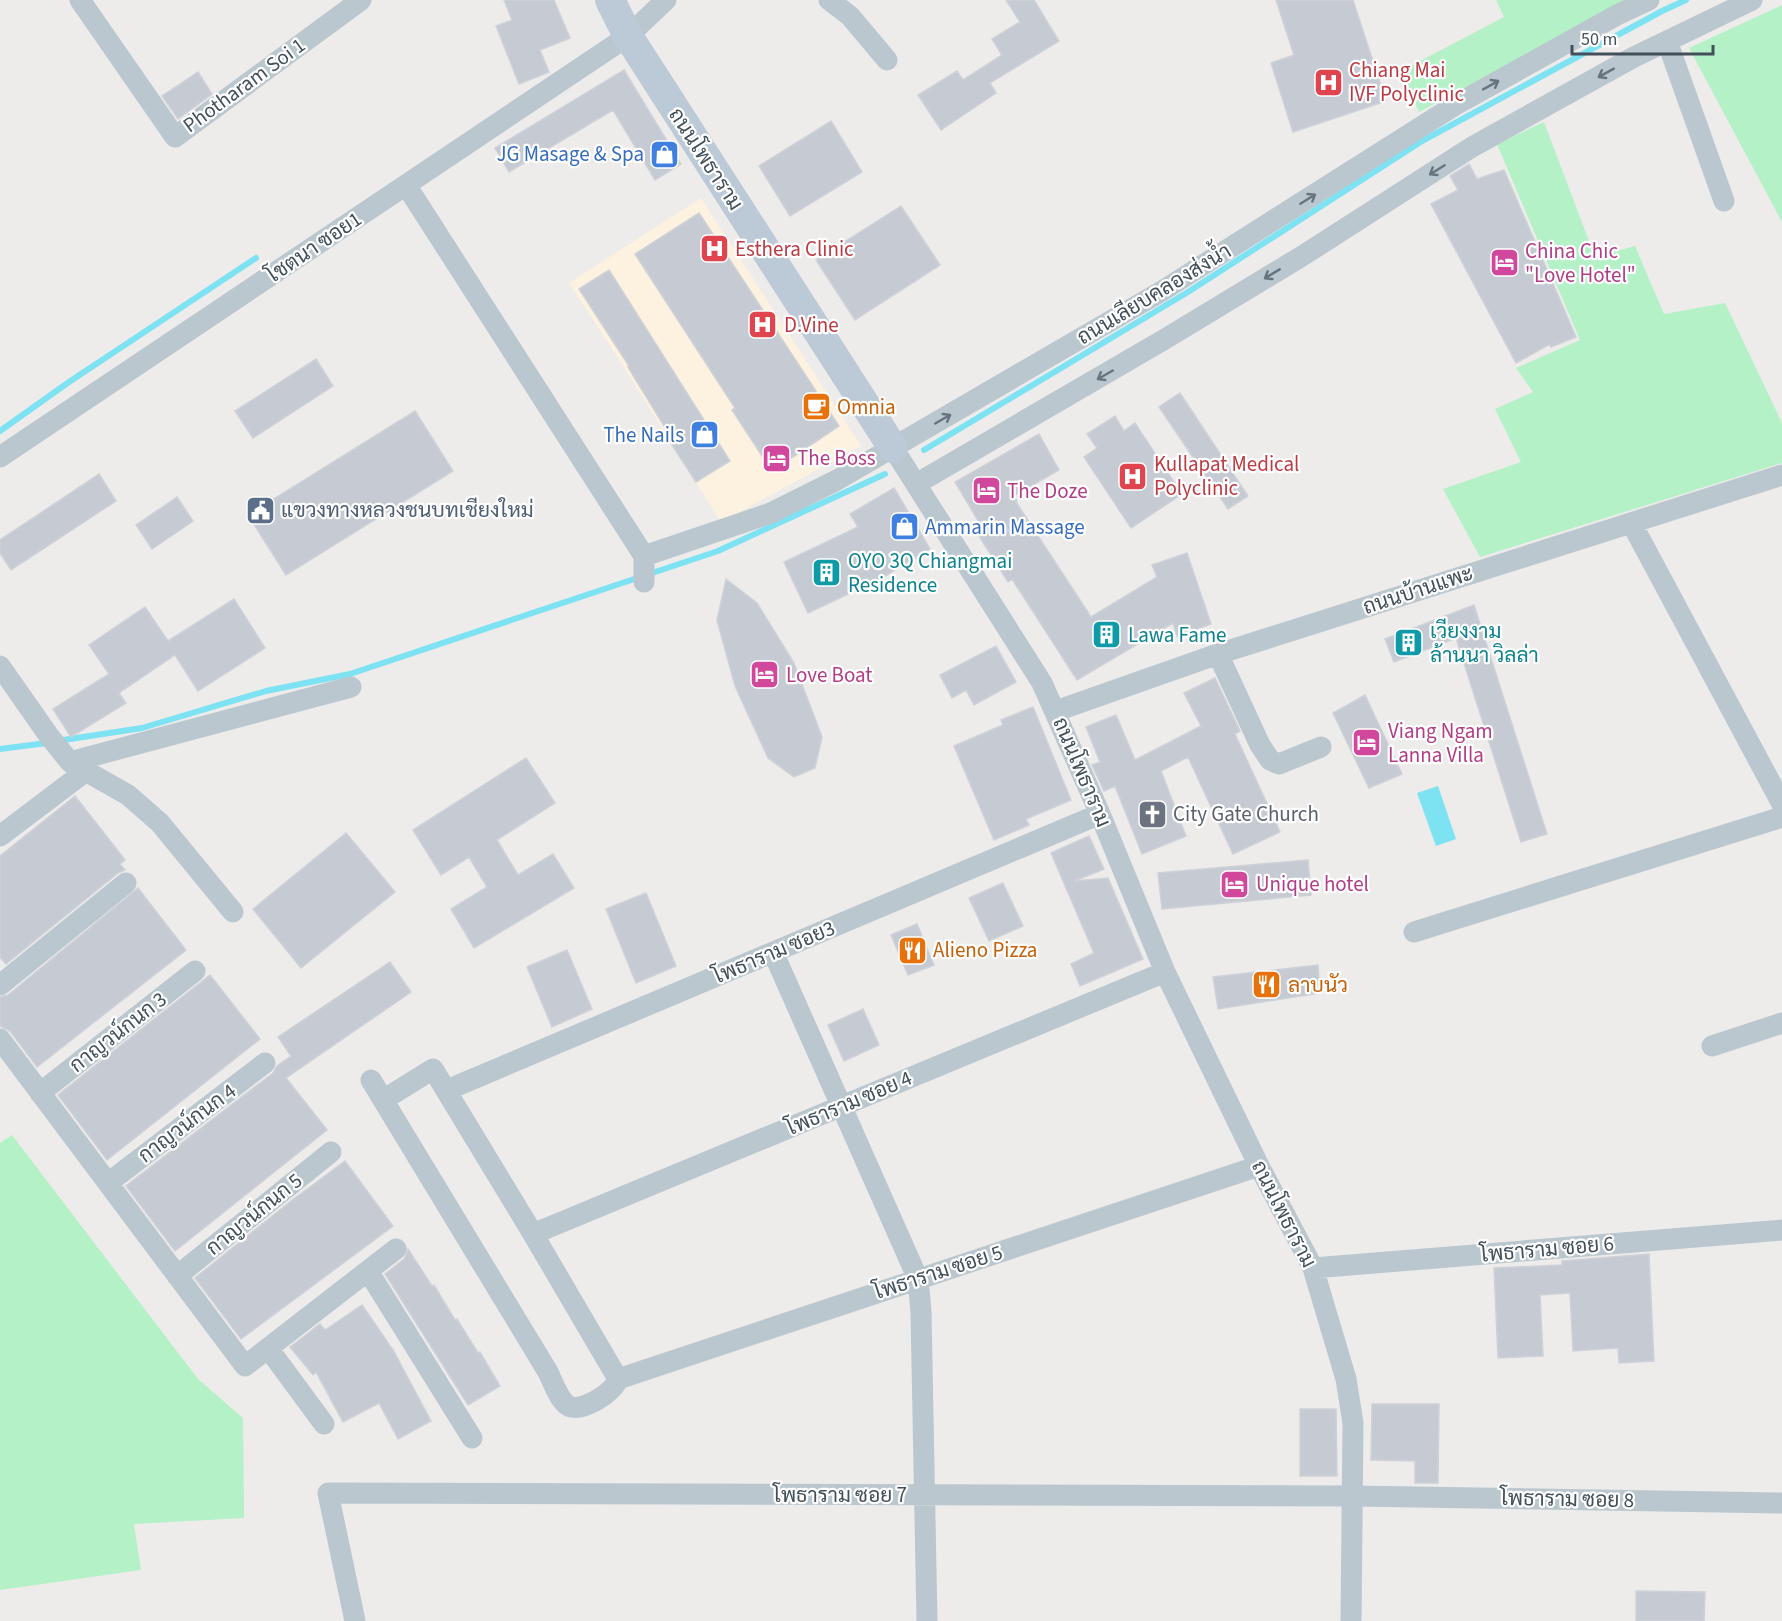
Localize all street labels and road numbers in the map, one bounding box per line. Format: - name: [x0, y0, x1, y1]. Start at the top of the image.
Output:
- street label: Photharam Soi 1: [177, 30, 311, 140]
- street label: ถนนโพธาราม: [662, 102, 750, 216]
- street label: โชตนา ซอย1: [260, 204, 368, 290]
- street label: ถนนเลียบคลองส่งน้ำ: [1070, 233, 1237, 352]
- street label: ถนนบ้านแพะ: [1359, 558, 1477, 622]
- street label: ถนนโพธาราม: [1045, 712, 1119, 832]
- street label: โพธาราม ซอย3: [707, 913, 840, 992]
- street label: กาญวน์กนก 3: [63, 984, 173, 1080]
- street label: โพธาราม ซอย 4: [781, 1063, 917, 1143]
- street label: กาญวน์กนก 4: [132, 1076, 242, 1170]
- street label: ถนนโพธาราม: [1244, 1155, 1324, 1273]
- street label: กาญวน์กนก 5: [199, 1166, 309, 1262]
- street label: โพธาราม ซอย 6: [1478, 1228, 1615, 1270]
- street label: โพธาราม ซอย 5: [869, 1237, 1006, 1307]
- street label: โพธาราม ซอย 7: [772, 1480, 907, 1510]
- street label: โพธาราม ซอย 8: [1499, 1483, 1634, 1515]

